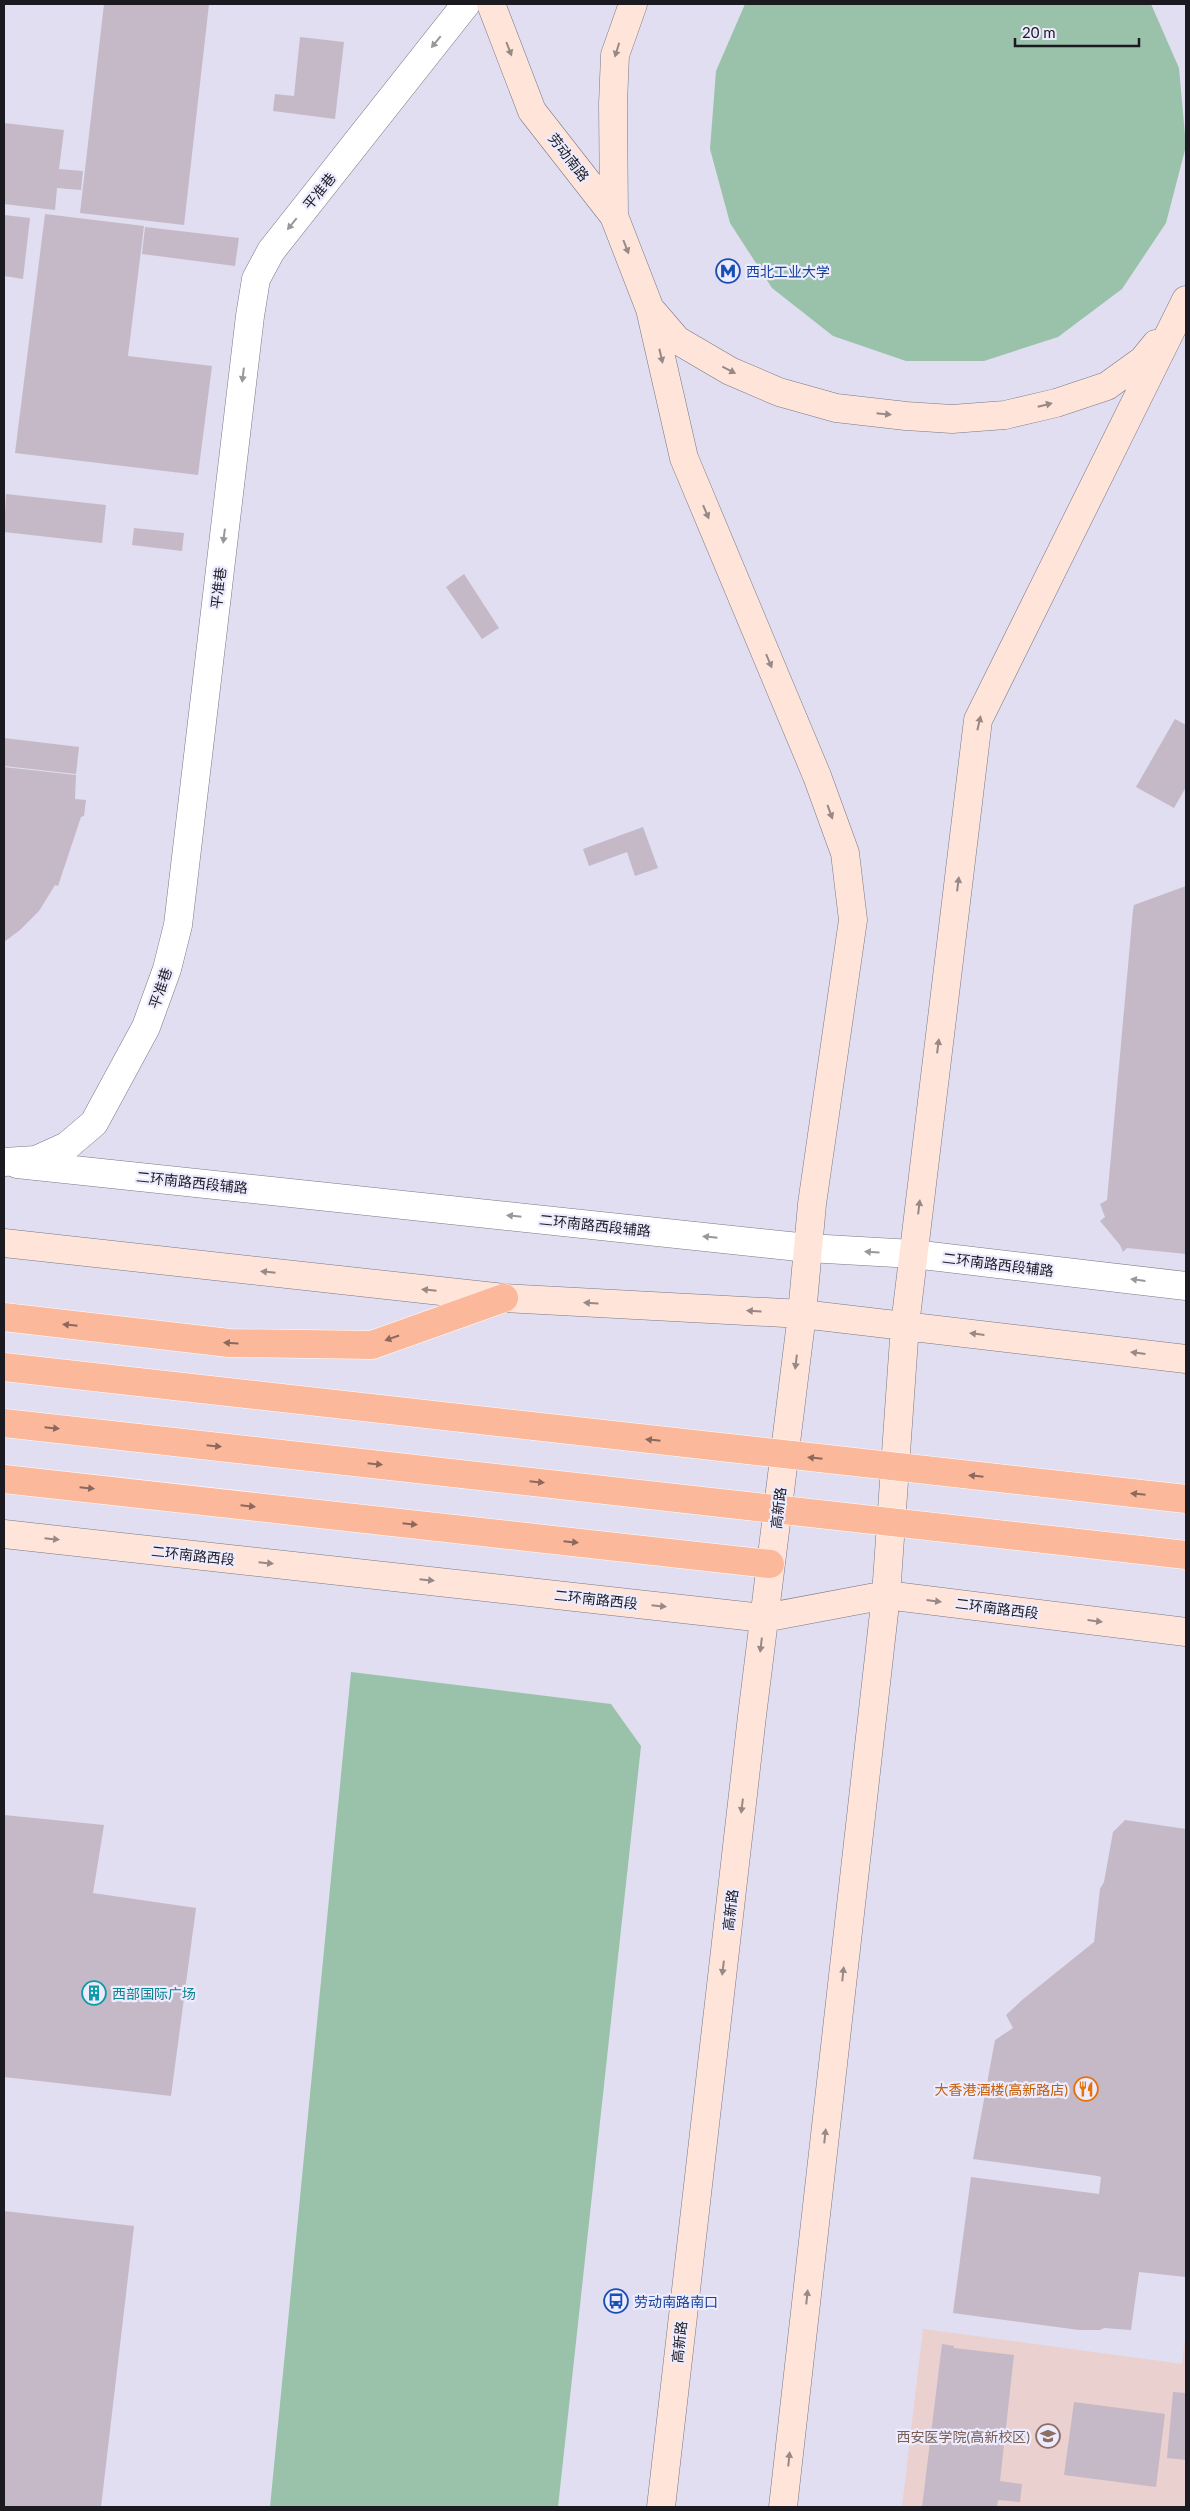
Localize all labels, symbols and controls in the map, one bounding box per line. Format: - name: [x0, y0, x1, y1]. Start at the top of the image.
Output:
- scale bar: [1015, 15, 1139, 47]
- text: 20 m: [1022, 23, 1056, 41]
- one-way arrow: [430, 35, 441, 48]
- one-way arrow: [505, 42, 513, 57]
- one-way arrow: [613, 42, 621, 57]
- street label: 劳动南路: [545, 130, 593, 184]
- street label: 平准巷: [299, 169, 339, 213]
- one-way arrow: [286, 218, 298, 230]
- one-way arrow: [623, 240, 631, 254]
- metro station icon: 西北工业大学: [715, 258, 741, 284]
- place label: 西北工业大学: [746, 263, 830, 280]
- one-way arrow: [657, 349, 665, 364]
- one-way arrow: [722, 366, 736, 374]
- one-way arrow: [239, 367, 247, 383]
- one-way arrow: [1038, 401, 1053, 409]
- one-way arrow: [876, 410, 892, 418]
- one-way arrow: [703, 505, 711, 519]
- one-way arrow: [220, 529, 228, 545]
- street label: 平准巷: [207, 566, 229, 610]
- one-way arrow: [765, 654, 773, 669]
- one-way arrow: [975, 716, 983, 731]
- one-way arrow: [826, 805, 834, 820]
- one-way arrow: [954, 876, 962, 892]
- street label: 平准巷: [145, 965, 175, 1011]
- one-way arrow: [934, 1037, 942, 1053]
- street label: 二环南路西段辅路: [135, 1168, 249, 1196]
- one-way arrow: [915, 1199, 923, 1215]
- street label: 二环南路西段辅路: [538, 1211, 652, 1239]
- one-way arrow: [505, 1212, 521, 1220]
- one-way arrow: [702, 1233, 718, 1241]
- one-way arrow: [864, 1247, 880, 1255]
- street label: 二环南路西段辅路: [941, 1249, 1055, 1279]
- one-way arrow: [260, 1268, 276, 1276]
- one-way arrow: [1130, 1276, 1146, 1284]
- one-way arrow: [421, 1286, 437, 1294]
- one-way arrow: [583, 1298, 599, 1306]
- one-way arrow: [745, 1307, 761, 1315]
- one-way arrow: [61, 1321, 77, 1329]
- one-way arrow: [968, 1330, 984, 1338]
- one-way arrow: [385, 1335, 400, 1342]
- one-way arrow: [223, 1338, 239, 1346]
- one-way arrow: [1130, 1349, 1146, 1357]
- one-way arrow: [792, 1354, 800, 1370]
- one-way arrow: [45, 1424, 61, 1432]
- one-way arrow: [645, 1436, 661, 1444]
- one-way arrow: [206, 1442, 222, 1450]
- one-way arrow: [806, 1454, 822, 1462]
- one-way arrow: [368, 1460, 384, 1468]
- one-way arrow: [968, 1472, 984, 1480]
- one-way arrow: [529, 1478, 545, 1486]
- one-way arrow: [79, 1484, 95, 1492]
- street label: 高新路: [767, 1486, 789, 1530]
- one-way arrow: [1129, 1490, 1145, 1498]
- one-way arrow: [241, 1502, 257, 1510]
- one-way arrow: [402, 1520, 418, 1528]
- one-way arrow: [45, 1535, 61, 1543]
- one-way arrow: [564, 1538, 580, 1546]
- street label: 二环南路西段: [150, 1542, 236, 1568]
- one-way arrow: [258, 1559, 274, 1567]
- one-way arrow: [420, 1576, 436, 1584]
- street label: 二环南路西段: [553, 1586, 639, 1612]
- street label: 二环南路西段: [954, 1594, 1040, 1622]
- one-way arrow: [927, 1597, 943, 1605]
- one-way arrow: [651, 1602, 667, 1610]
- one-way arrow: [1088, 1617, 1104, 1625]
- one-way arrow: [757, 1637, 765, 1653]
- one-way arrow: [738, 1799, 746, 1815]
- street label: 高新路: [719, 1888, 741, 1932]
- one-way arrow: [719, 1960, 727, 1976]
- one-way arrow: [839, 1966, 847, 1982]
- building icon: 西部国际广场: [81, 1980, 107, 2006]
- place label: 西部国际广场: [112, 1985, 196, 2002]
- restaurant icon: 大香港酒楼(高新路店): [1073, 2076, 1099, 2102]
- place label: 大香港酒楼(高新路店): [935, 2081, 1068, 2098]
- one-way arrow: [821, 2128, 829, 2144]
- bus stop icon: 劳动南路南口: [603, 2288, 629, 2314]
- one-way arrow: [803, 2289, 811, 2305]
- place label: 劳动南路南口: [634, 2293, 718, 2310]
- street label: 高新路: [668, 2320, 690, 2364]
- school or university icon: 西安医学院(高新校区): [1035, 2423, 1061, 2449]
- place label: 西安医学院(高新校区): [897, 2428, 1030, 2445]
- one-way arrow: [785, 2450, 793, 2466]

